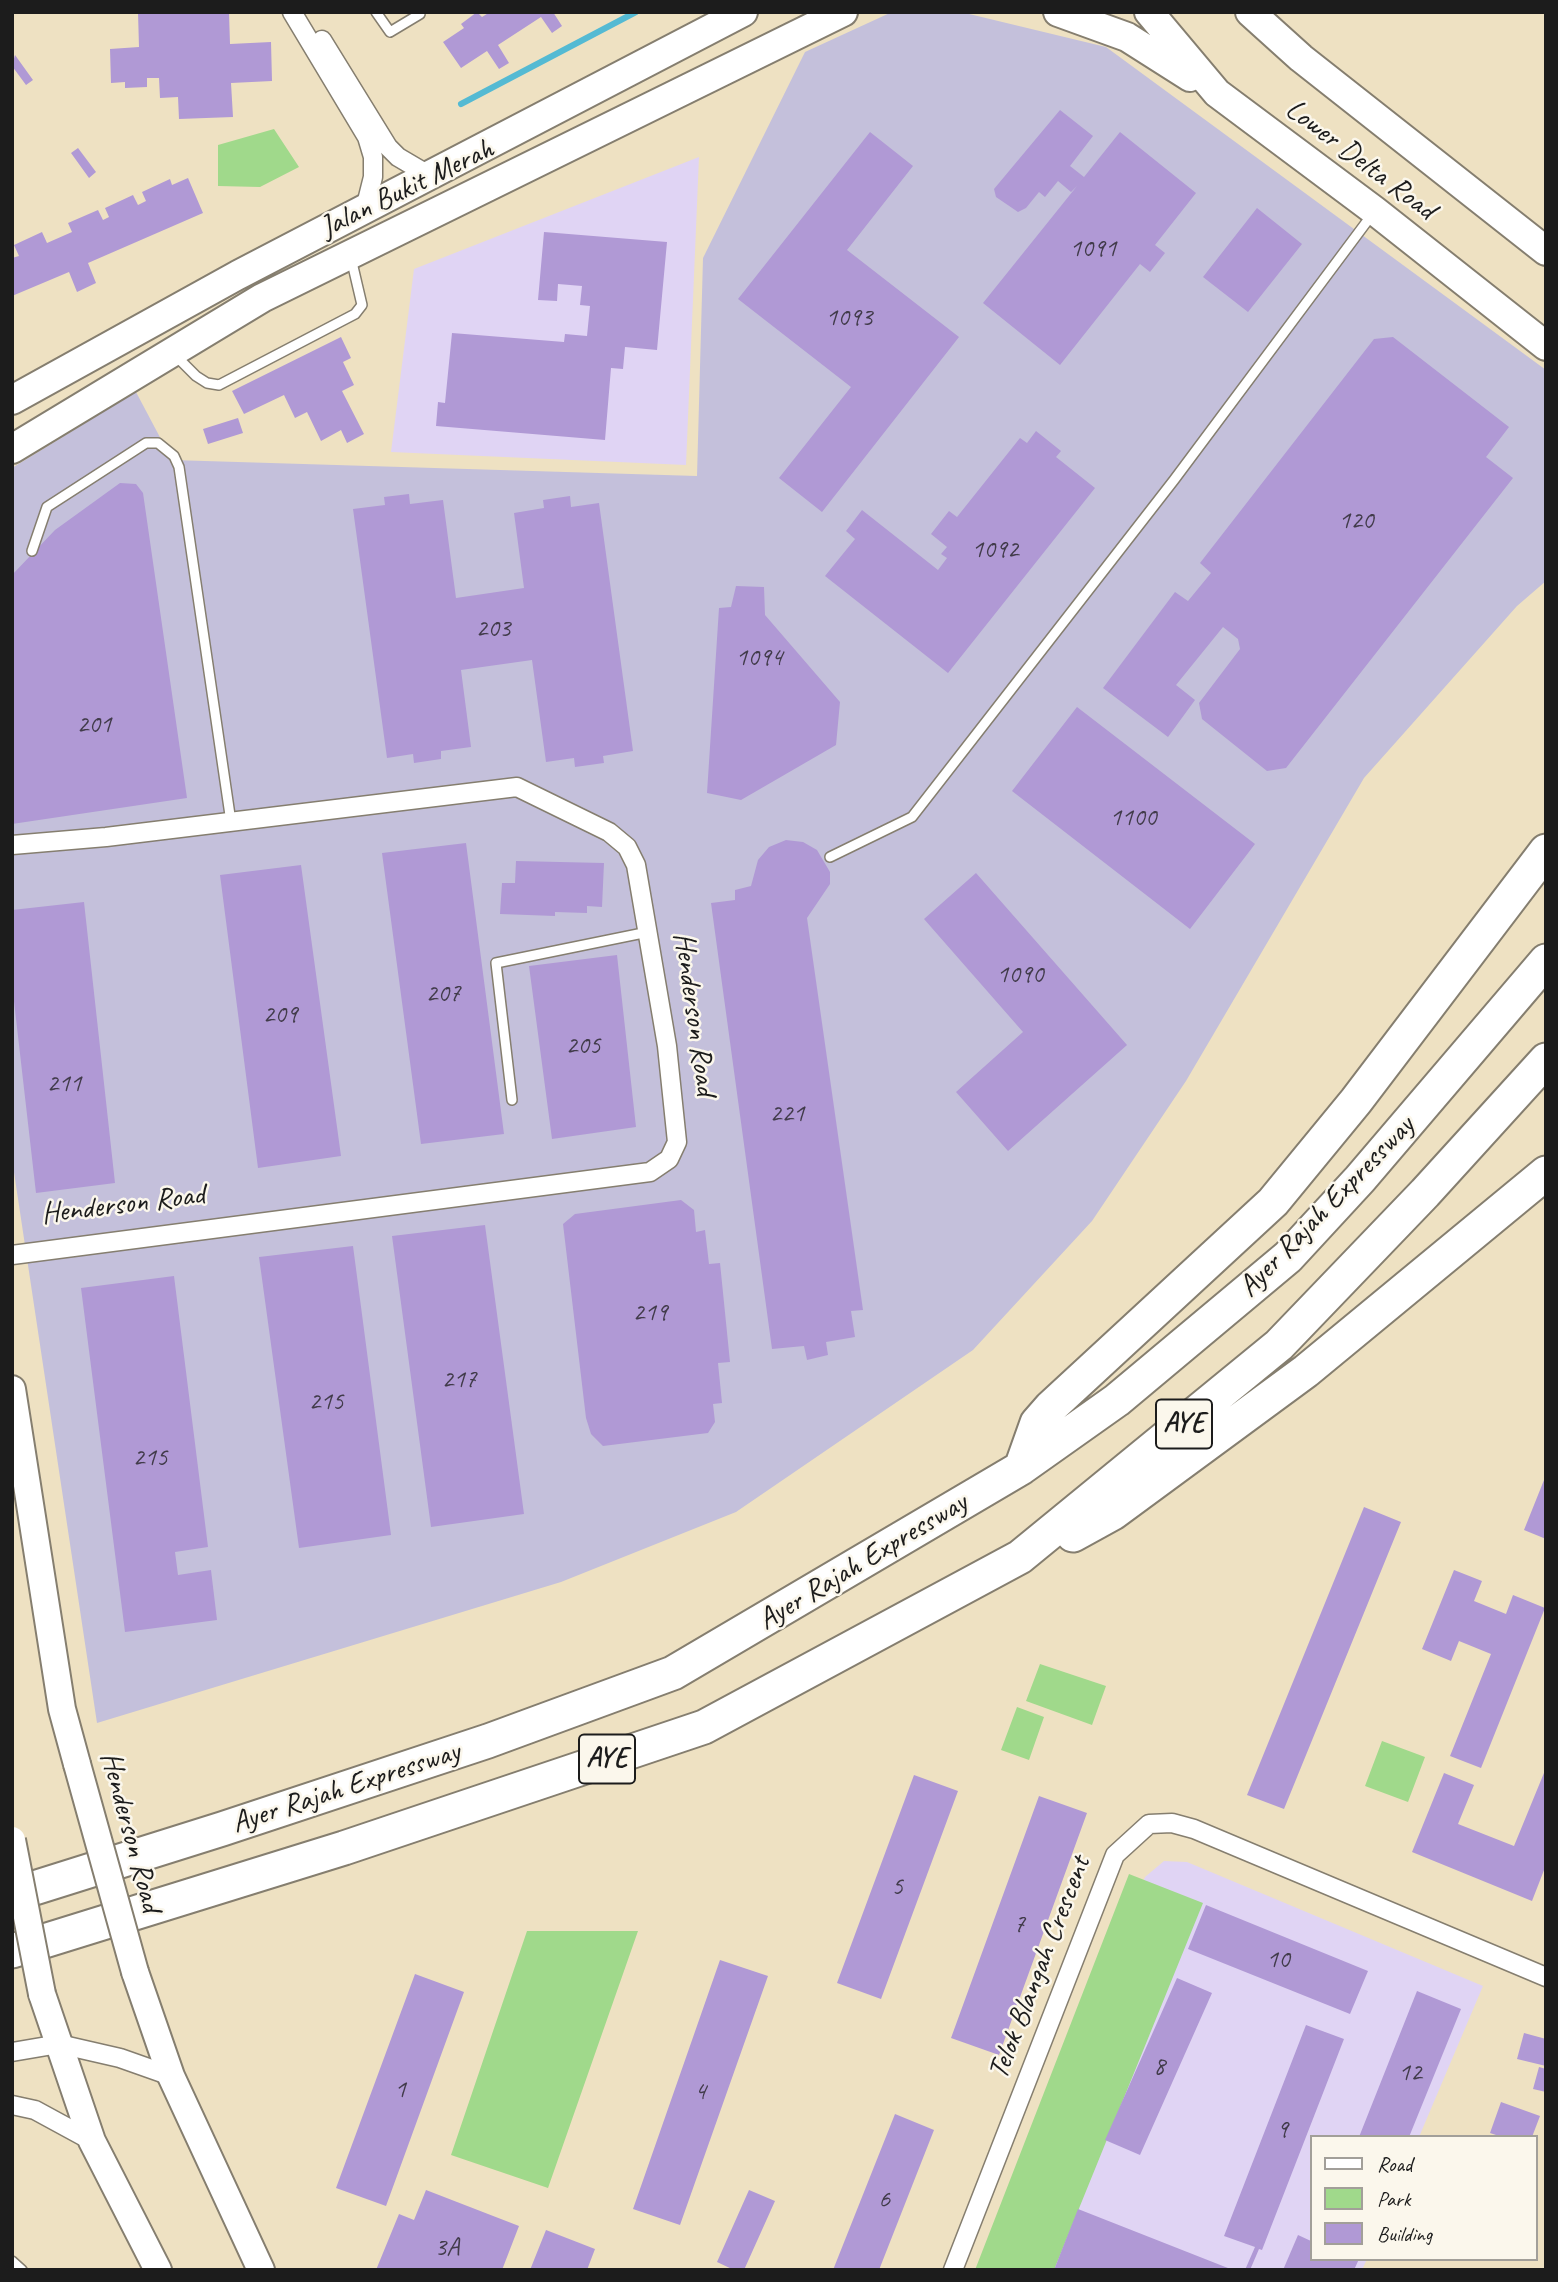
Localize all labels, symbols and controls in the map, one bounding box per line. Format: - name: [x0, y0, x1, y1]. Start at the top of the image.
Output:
- street label: Lower Delta Road: [1278, 92, 1442, 228]
- street label: Jalan Bukit Merah: [314, 132, 500, 246]
- house number: 1091: [1070, 233, 1116, 265]
- house number: 1093: [826, 302, 872, 334]
- house number: 120: [1338, 505, 1374, 537]
- house number: 1092: [972, 534, 1018, 566]
- house number: 203: [475, 613, 511, 645]
- house number: 1094: [736, 642, 782, 674]
- house number: 201: [76, 709, 112, 741]
- house number: 1100: [1110, 802, 1156, 834]
- street label: Henderson Road: [665, 930, 723, 1098]
- house number: 1090: [997, 959, 1043, 991]
- house number: 207: [425, 978, 461, 1010]
- house number: 209: [262, 999, 298, 1031]
- house number: 205: [565, 1030, 601, 1062]
- house number: 211: [46, 1068, 82, 1100]
- house number: 221: [769, 1098, 805, 1130]
- street label: Ayer Rajah Expressway: [1232, 1109, 1422, 1305]
- street label: Henderson Road: [39, 1177, 207, 1233]
- house number: 219: [632, 1297, 668, 1329]
- house number: 217: [441, 1364, 477, 1396]
- house number: 215: [308, 1386, 344, 1418]
- road number: AYE: [1156, 1400, 1212, 1448]
- house number: 215: [132, 1442, 168, 1474]
- street label: Ayer Rajah Expressway: [752, 1485, 974, 1639]
- street label: Ayer Rajah Expressway: [227, 1734, 465, 1842]
- road number: AYE: [579, 1734, 635, 1784]
- street label: Henderson Road: [91, 1748, 169, 1916]
- street label: Telok Blangah Crescent: [981, 1852, 1099, 2084]
- house number: 5: [891, 1871, 903, 1903]
- house number: 7: [1013, 1909, 1025, 1941]
- house number: 10: [1266, 1944, 1290, 1976]
- house number: 8: [1153, 2051, 1165, 2083]
- house number: 12: [1398, 2057, 1422, 2089]
- house number: 1: [394, 2074, 406, 2106]
- house number: 4: [694, 2076, 706, 2108]
- house number: 9: [1276, 2114, 1288, 2146]
- legend: [1310, 2135, 1537, 2261]
- text: Road: [1377, 2151, 1412, 2177]
- house number: 6: [878, 2184, 890, 2216]
- text: Park: [1377, 2186, 1410, 2212]
- text: Building: [1377, 2221, 1432, 2247]
- house number: 3A: [435, 2232, 459, 2264]

